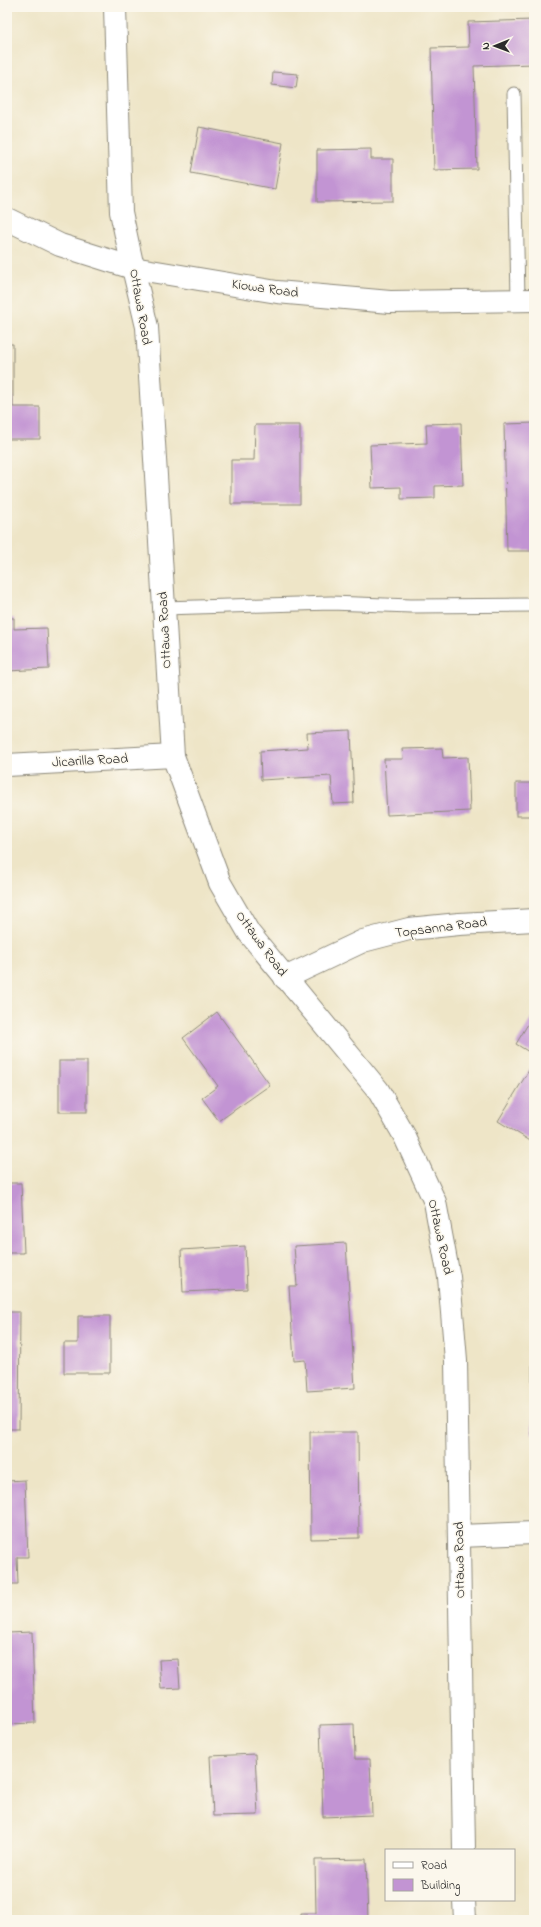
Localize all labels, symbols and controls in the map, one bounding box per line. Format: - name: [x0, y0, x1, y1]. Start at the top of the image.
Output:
- north arrow: [475, 26, 515, 66]
- text: N: [478, 42, 494, 50]
- street label: Ottawa Road: [123, 267, 157, 347]
- street label: Kiowa Road: [230, 274, 300, 304]
- street label: Ottawa Road: [152, 591, 177, 669]
- street label: Jicarilla Road: [51, 749, 129, 773]
- street label: Ottawa Road: [230, 907, 292, 981]
- street label: Topsanna Road: [394, 912, 488, 944]
- street label: Ottawa Road: [422, 1197, 458, 1277]
- street label: Ottawa Road: [449, 1521, 471, 1599]
- legend: [385, 1849, 515, 1901]
- text: Road: [421, 1857, 447, 1875]
- text: Building: [420, 1877, 460, 1896]

